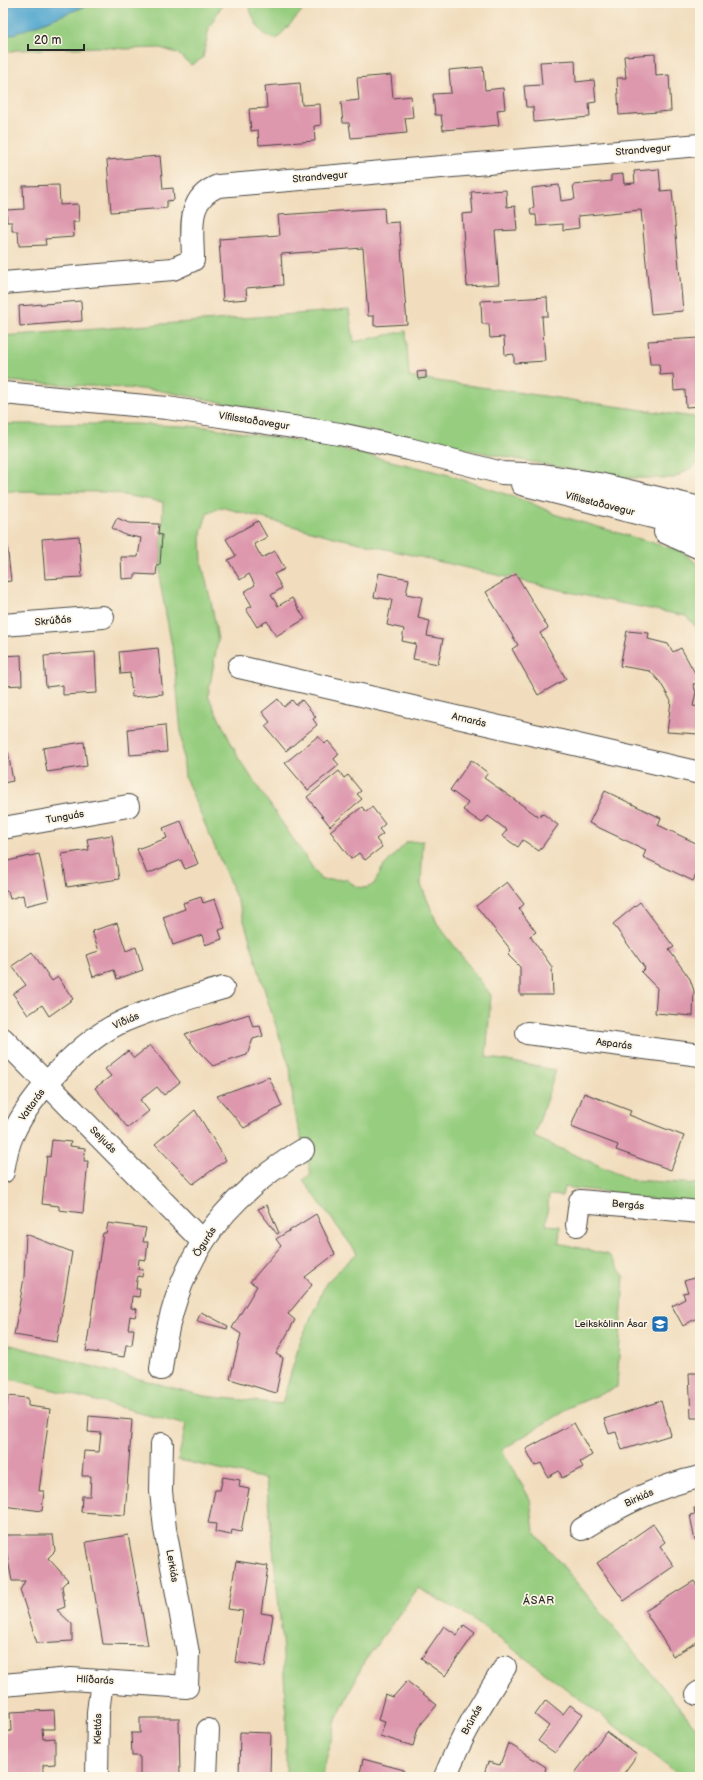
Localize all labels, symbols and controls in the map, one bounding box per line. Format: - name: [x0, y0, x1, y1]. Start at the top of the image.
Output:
- scale bar: [28, 26, 84, 52]
- text: 20 m: [34, 33, 61, 48]
- street label: Strandvegur: [615, 142, 671, 158]
- street label: Strandvegur: [292, 169, 348, 185]
- street label: Vífilsstaðavegur: [218, 409, 291, 433]
- street label: Vífilsstaðavegur: [564, 490, 636, 519]
- street label: Skrúðás: [34, 613, 72, 629]
- street label: Arnarás: [451, 710, 487, 730]
- street label: Tunguás: [45, 808, 85, 826]
- street label: Víðiás: [111, 1010, 141, 1032]
- street label: Asparás: [595, 1036, 633, 1052]
- street label: Vattarás: [16, 1087, 48, 1123]
- street label: Seljuás: [87, 1124, 119, 1156]
- street label: Bergás: [611, 1198, 645, 1212]
- street label: Ögurás: [191, 1225, 219, 1259]
- school or university icon: Leikskólinn Ásar: [650, 1314, 670, 1334]
- place label: Leikskólinn Ásar: [574, 1318, 647, 1330]
- street label: Birkiás: [623, 1486, 655, 1510]
- street label: Lerkiás: [163, 1549, 181, 1583]
- district label: ÁSAR: [523, 1593, 555, 1607]
- street label: Hlíðarás: [76, 1673, 114, 1687]
- street label: Brúnás: [459, 1703, 485, 1737]
- street label: Klettás: [92, 1713, 104, 1745]

